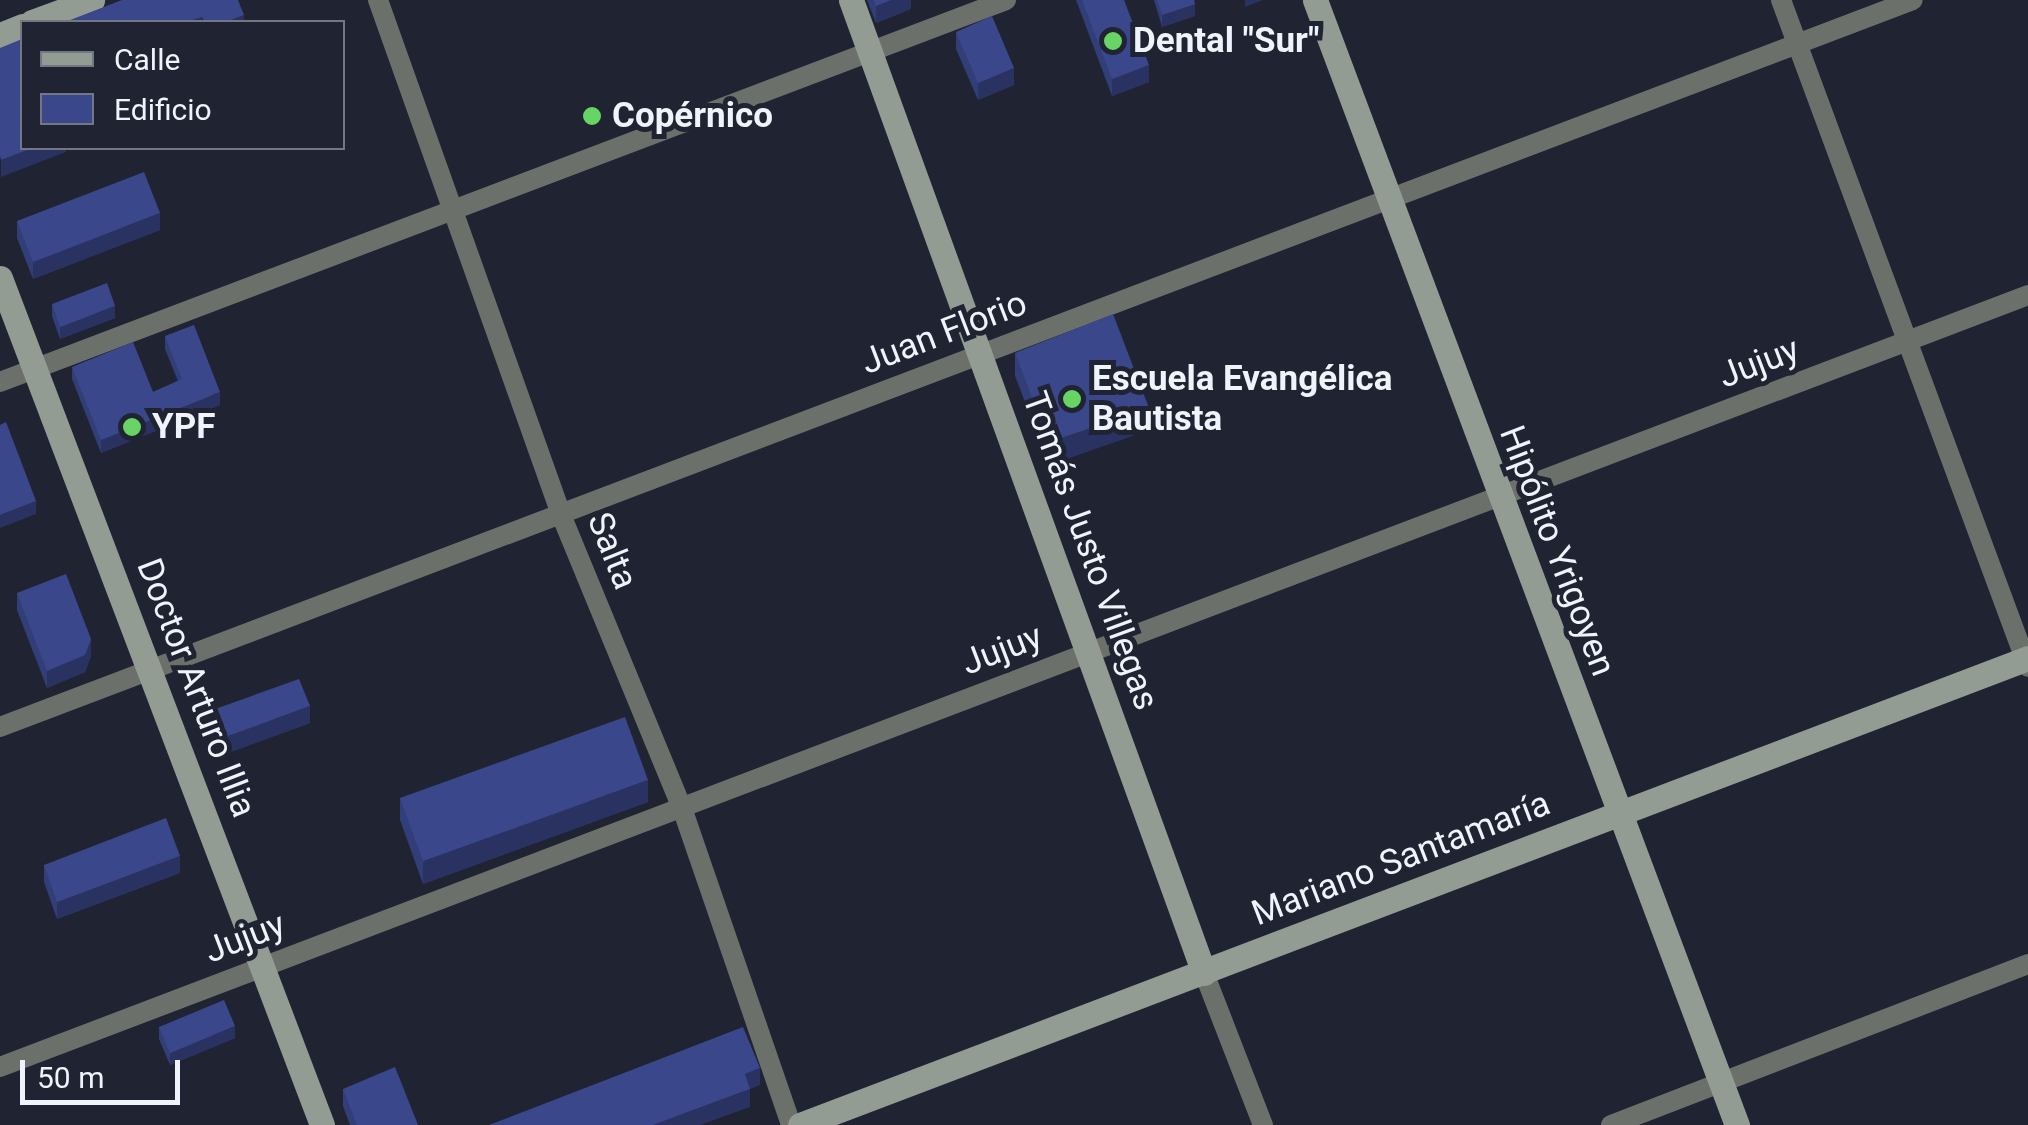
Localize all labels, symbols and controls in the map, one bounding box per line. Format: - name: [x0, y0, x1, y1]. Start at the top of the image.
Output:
- legend: [20, 20, 345, 150]
- place label: Dental "Sur": [1133, 20, 1319, 62]
- marker: Dental "Sur": [1102, 30, 1124, 52]
- text: Calle: [114, 42, 180, 77]
- text: Edificio: [114, 92, 212, 127]
- place label: Copérnico: [612, 95, 773, 137]
- marker: Copérnico: [581, 105, 603, 127]
- street label: Juan Florio: [855, 282, 1033, 384]
- street label: Jujuy: [1713, 329, 1805, 397]
- place label: Escuela Evangélica Bautista: [1092, 358, 1393, 440]
- street label: Tomás Justo Villegas: [1013, 386, 1167, 716]
- marker: Escuela Evangélica Bautista: [1061, 388, 1083, 410]
- place label: YPF: [152, 406, 215, 448]
- marker: YPF: [121, 416, 143, 438]
- street label: Hipólito Yrigoyen: [1490, 420, 1624, 682]
- street label: Salta: [578, 507, 646, 595]
- street label: Doctor Arturo Illia: [127, 553, 265, 823]
- street label: Jujuy: [956, 616, 1048, 684]
- street label: Mariano Santamaría: [1246, 783, 1556, 935]
- street label: Jujuy: [199, 904, 291, 972]
- scale bar: [25, 1040, 185, 1102]
- text: 50 m: [37, 1060, 104, 1095]

